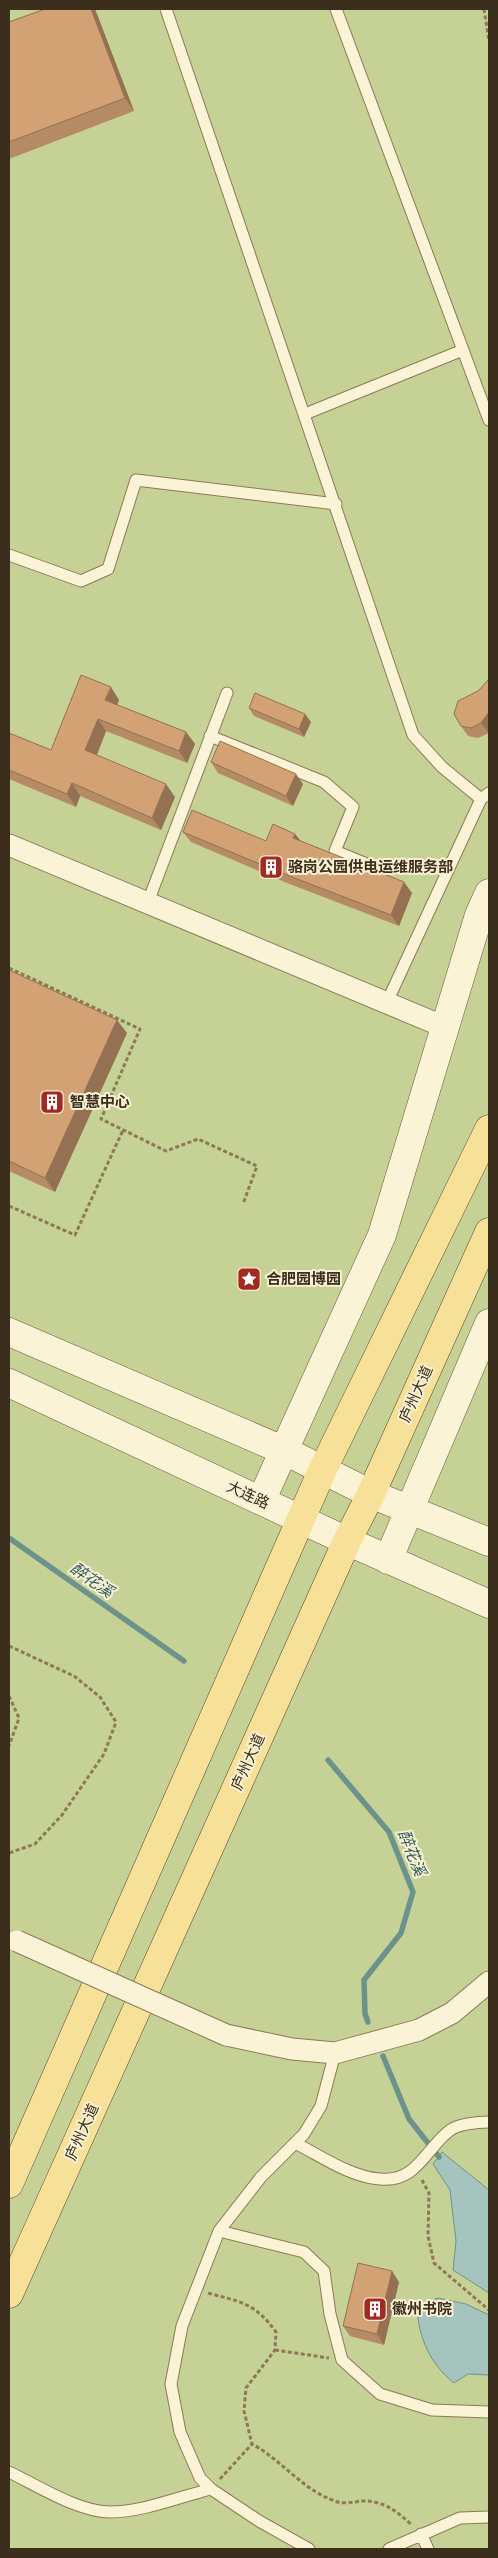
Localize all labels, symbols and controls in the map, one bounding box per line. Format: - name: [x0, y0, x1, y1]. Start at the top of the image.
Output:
- building icon: 骆岗公园供电运维服务部: [258, 854, 284, 880]
- place label: 骆岗公园供电运维服务部: [288, 858, 453, 875]
- building icon: 智慧中心: [39, 1089, 65, 1115]
- place label: 智慧中心: [70, 1094, 130, 1110]
- place icon: 合肥园博园: [236, 1266, 262, 1292]
- place label: 合肥园博园: [266, 1270, 341, 1287]
- street label: 庐州大道: [396, 1363, 436, 1425]
- street label: 大连路: [224, 1478, 272, 1512]
- water label: 醉花溪: [67, 1559, 118, 1602]
- street label: 庐州大道: [228, 1731, 268, 1793]
- water label: 醉花溪: [395, 1828, 430, 1880]
- street label: 庐州大道: [62, 2101, 102, 2163]
- building icon: 徽州书院: [362, 2296, 388, 2322]
- place label: 徽州书院: [392, 2300, 452, 2317]

